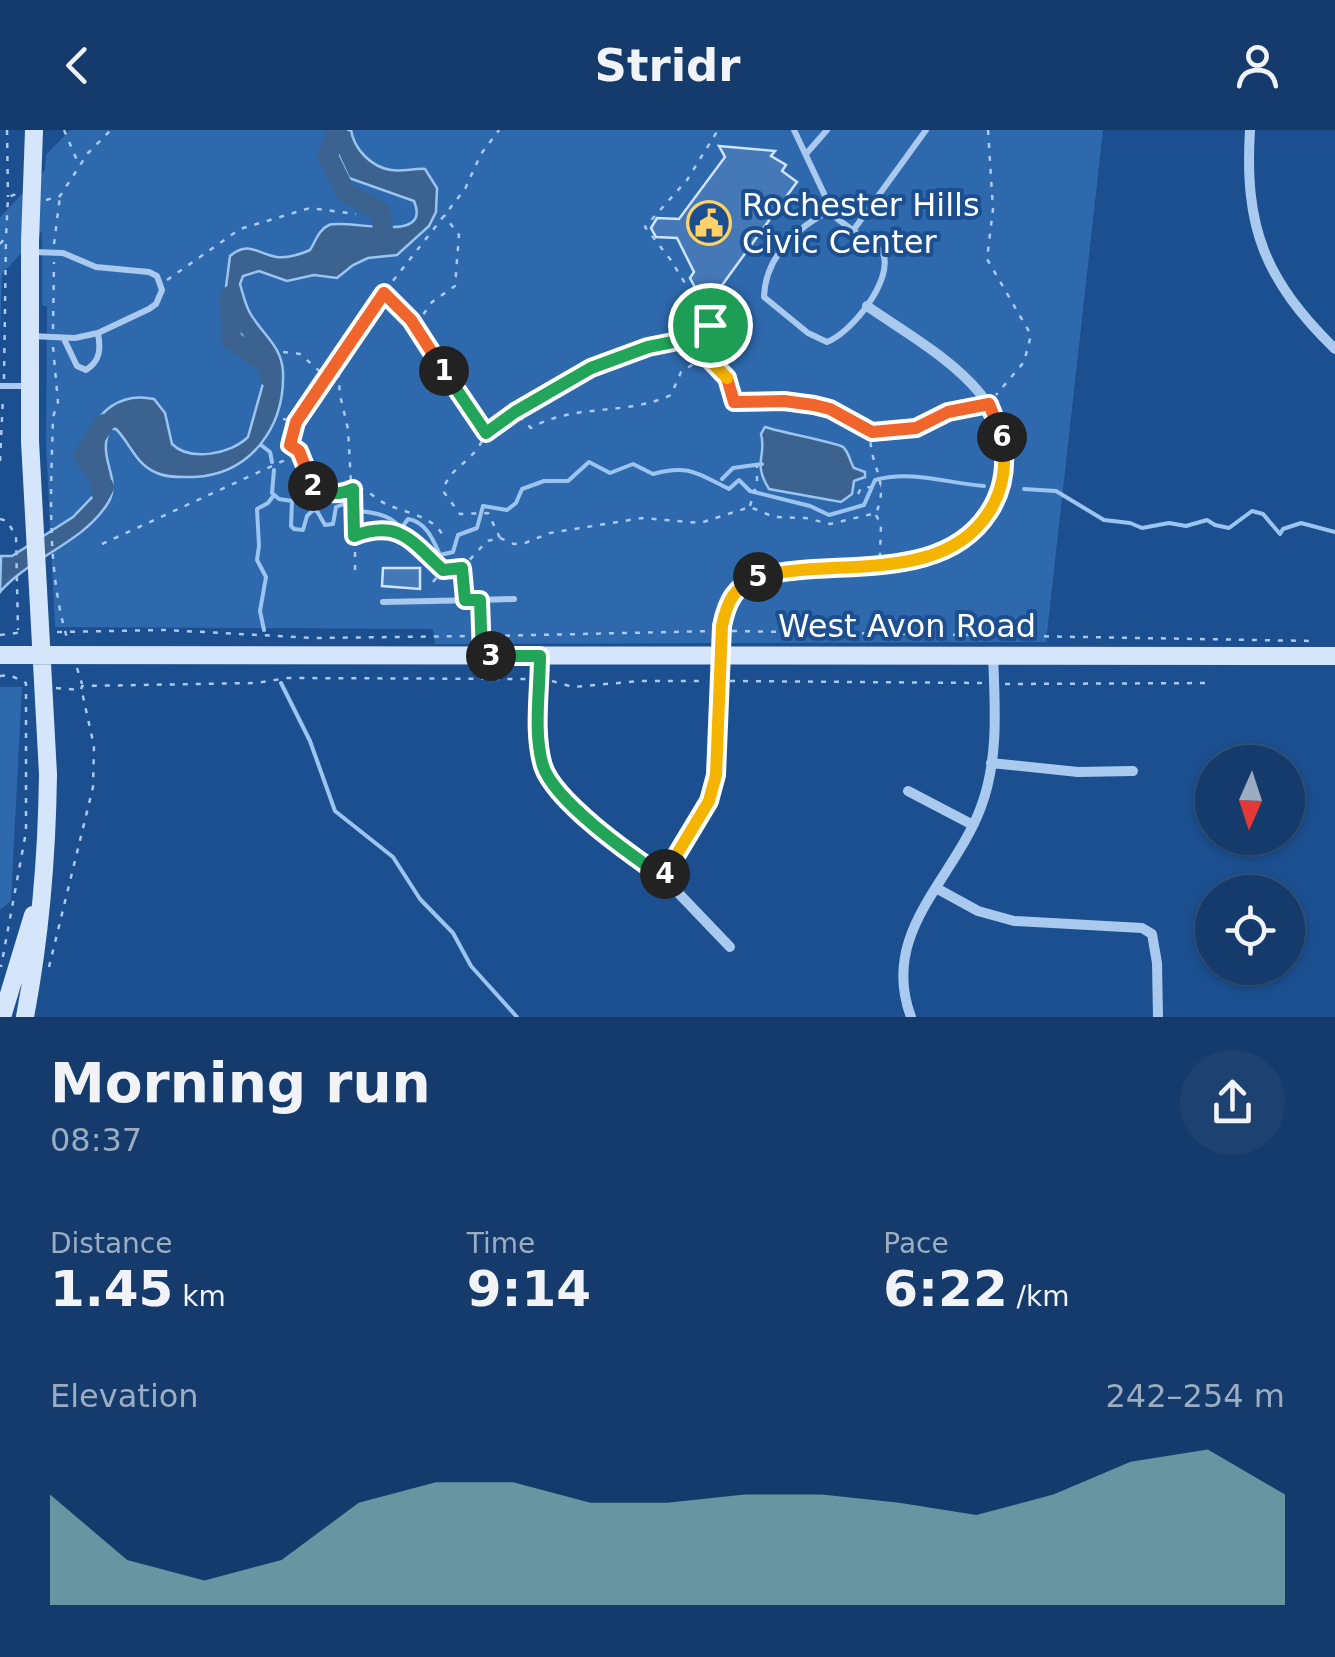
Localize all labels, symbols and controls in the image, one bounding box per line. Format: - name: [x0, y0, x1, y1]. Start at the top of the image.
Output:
- icon: back: [50, 38, 105, 93]
- icon: person: [1230, 38, 1285, 93]
- text: Stridr: [595, 39, 740, 92]
- place label: Rochester Hills Civic Center: [742, 186, 980, 261]
- public building icon: Rochester Hills Civic Center: [686, 200, 732, 246]
- pin: [668, 283, 753, 368]
- icon: arrive: [683, 298, 738, 353]
- pin: 1: [419, 346, 469, 396]
- text: 1: [434, 354, 454, 387]
- pin: 6: [977, 412, 1027, 462]
- text: 6: [992, 420, 1012, 453]
- pin: 2: [288, 461, 338, 511]
- text: 2: [303, 469, 323, 502]
- pin: 5: [733, 552, 783, 602]
- text: 5: [748, 560, 768, 593]
- street label: West Avon Road: [778, 607, 1036, 645]
- pin: 3: [466, 631, 516, 681]
- text: 3: [481, 639, 501, 672]
- north arrow: [1195, 745, 1305, 855]
- map controls: [1195, 745, 1305, 985]
- pin: 4: [640, 849, 690, 899]
- text: 4: [655, 857, 675, 890]
- button: locate: [1195, 875, 1305, 985]
- button: share: [1180, 1050, 1285, 1155]
- text: Morning run: [50, 1051, 431, 1115]
- text: 08:37: [50, 1121, 142, 1159]
- text: Distance: [50, 1227, 172, 1260]
- text: Time: [467, 1227, 535, 1260]
- text: Pace: [883, 1227, 949, 1260]
- text: 1.45: [50, 1260, 173, 1318]
- text: 9:14: [467, 1260, 591, 1318]
- text: 6:22: [883, 1260, 1008, 1318]
- text: km: [173, 1280, 226, 1313]
- text: /km: [1008, 1280, 1070, 1313]
- text: Elevation: [50, 1377, 199, 1415]
- text: 242–254 m: [1106, 1377, 1285, 1415]

